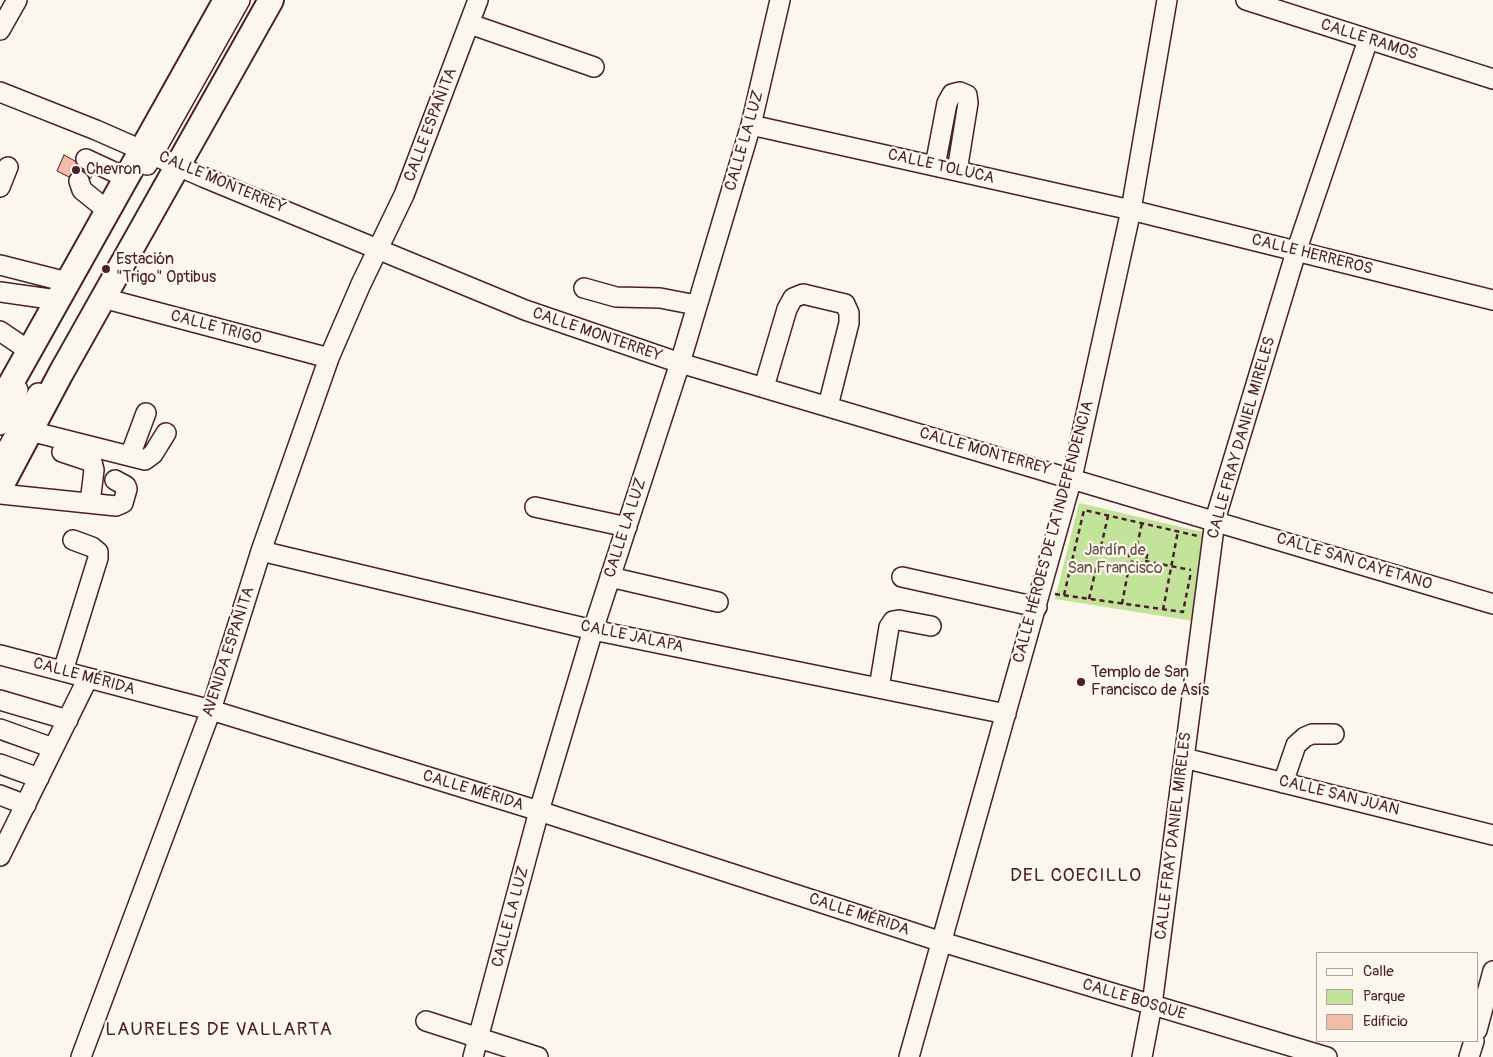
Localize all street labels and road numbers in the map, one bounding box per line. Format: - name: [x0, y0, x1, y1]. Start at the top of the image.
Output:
- street label: CALLE RAMOS: [1318, 15, 1420, 65]
- street label: CALLE ESPAÑITA: [400, 65, 462, 185]
- street label: CALLE LA LUZ: [722, 89, 768, 193]
- street label: CALLE TOLUCA: [886, 145, 996, 189]
- street label: CALLE MONTERREY: [156, 148, 288, 218]
- street label: CALLE HERREROS: [1249, 231, 1375, 279]
- street label: CALLE MONTERREY: [530, 304, 664, 366]
- street label: CALLE TRIGO: [168, 307, 264, 349]
- street label: CALLE FRAY DANIEL MIRELES: [1204, 335, 1280, 541]
- street label: CALLE HÉROES DE LA INDEPENDENCIA: [1010, 399, 1098, 665]
- street label: CALLE MONTERREY: [917, 424, 1053, 480]
- street label: CALLE LA LUZ: [601, 476, 651, 580]
- street label: CALLE SAN CAYETANO: [1274, 529, 1434, 595]
- street label: AVENIDA ESPAÑITA: [199, 584, 259, 720]
- street label: CALLE JALAPA: [579, 617, 685, 657]
- street label: CALLE MÉRIDA: [31, 654, 137, 700]
- street label: CALLE FRAY DANIEL MIRELES: [1152, 731, 1196, 941]
- street label: CALLE MÉRIDA: [420, 767, 526, 815]
- street label: CALLE SAN JUAN: [1277, 772, 1401, 820]
- street label: CALLE LA LUZ: [488, 865, 534, 969]
- street label: CALLE MÉRIDA: [806, 890, 912, 940]
- street label: CALLE BOSQUE: [1080, 975, 1188, 1025]

